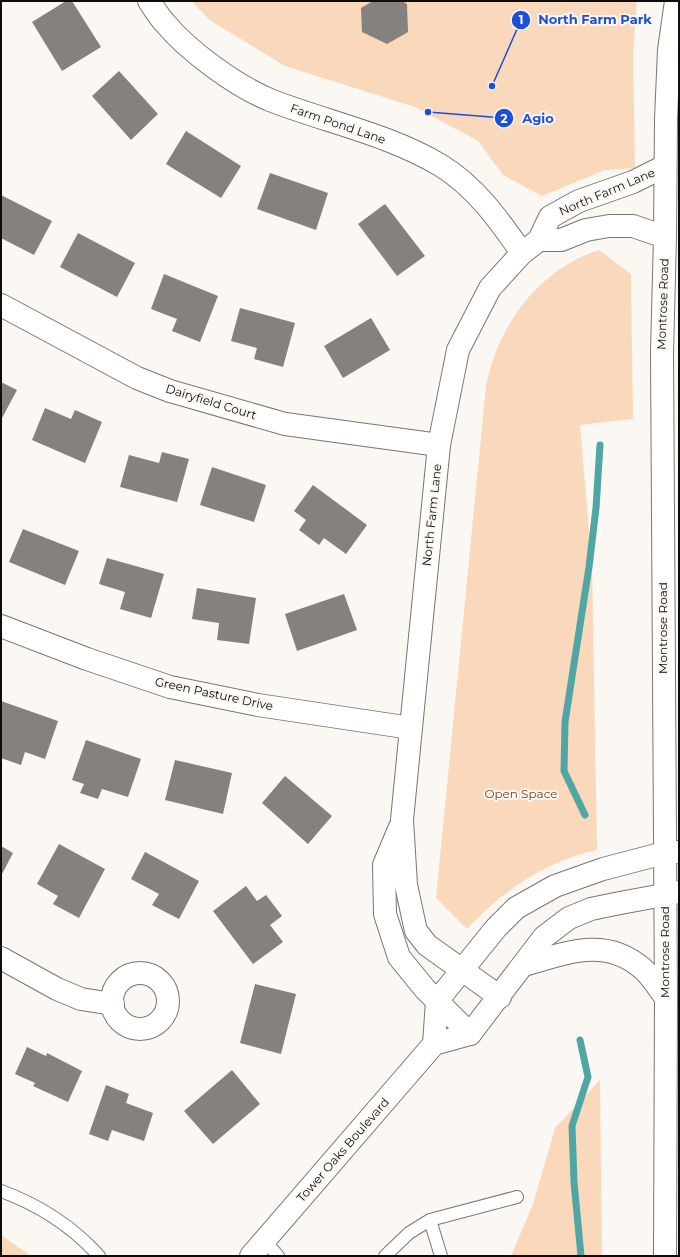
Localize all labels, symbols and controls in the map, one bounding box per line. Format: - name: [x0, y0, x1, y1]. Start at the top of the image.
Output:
- callout: North Farm Park: [511, 7, 660, 32]
- text: North Farm Park: [538, 11, 652, 27]
- text: 1: [519, 12, 523, 27]
- street label: Farm Pond Lane: [288, 100, 388, 147]
- callout: Agio: [494, 106, 561, 131]
- text: Agio: [521, 110, 554, 126]
- text: 2: [500, 111, 508, 126]
- street label: North Farm Lane: [556, 165, 657, 219]
- street label: Montrose Road: [653, 258, 672, 350]
- street label: Dairyfield Court: [164, 381, 259, 423]
- street label: North Farm Lane: [419, 463, 444, 567]
- street label: Montrose Road: [655, 582, 670, 674]
- street label: Green Pasture Drive: [154, 674, 275, 713]
- park label: Open Space: [484, 786, 558, 801]
- street label: Montrose Road: [657, 906, 672, 998]
- street label: Tower Oaks Boulevard: [293, 1094, 392, 1205]

